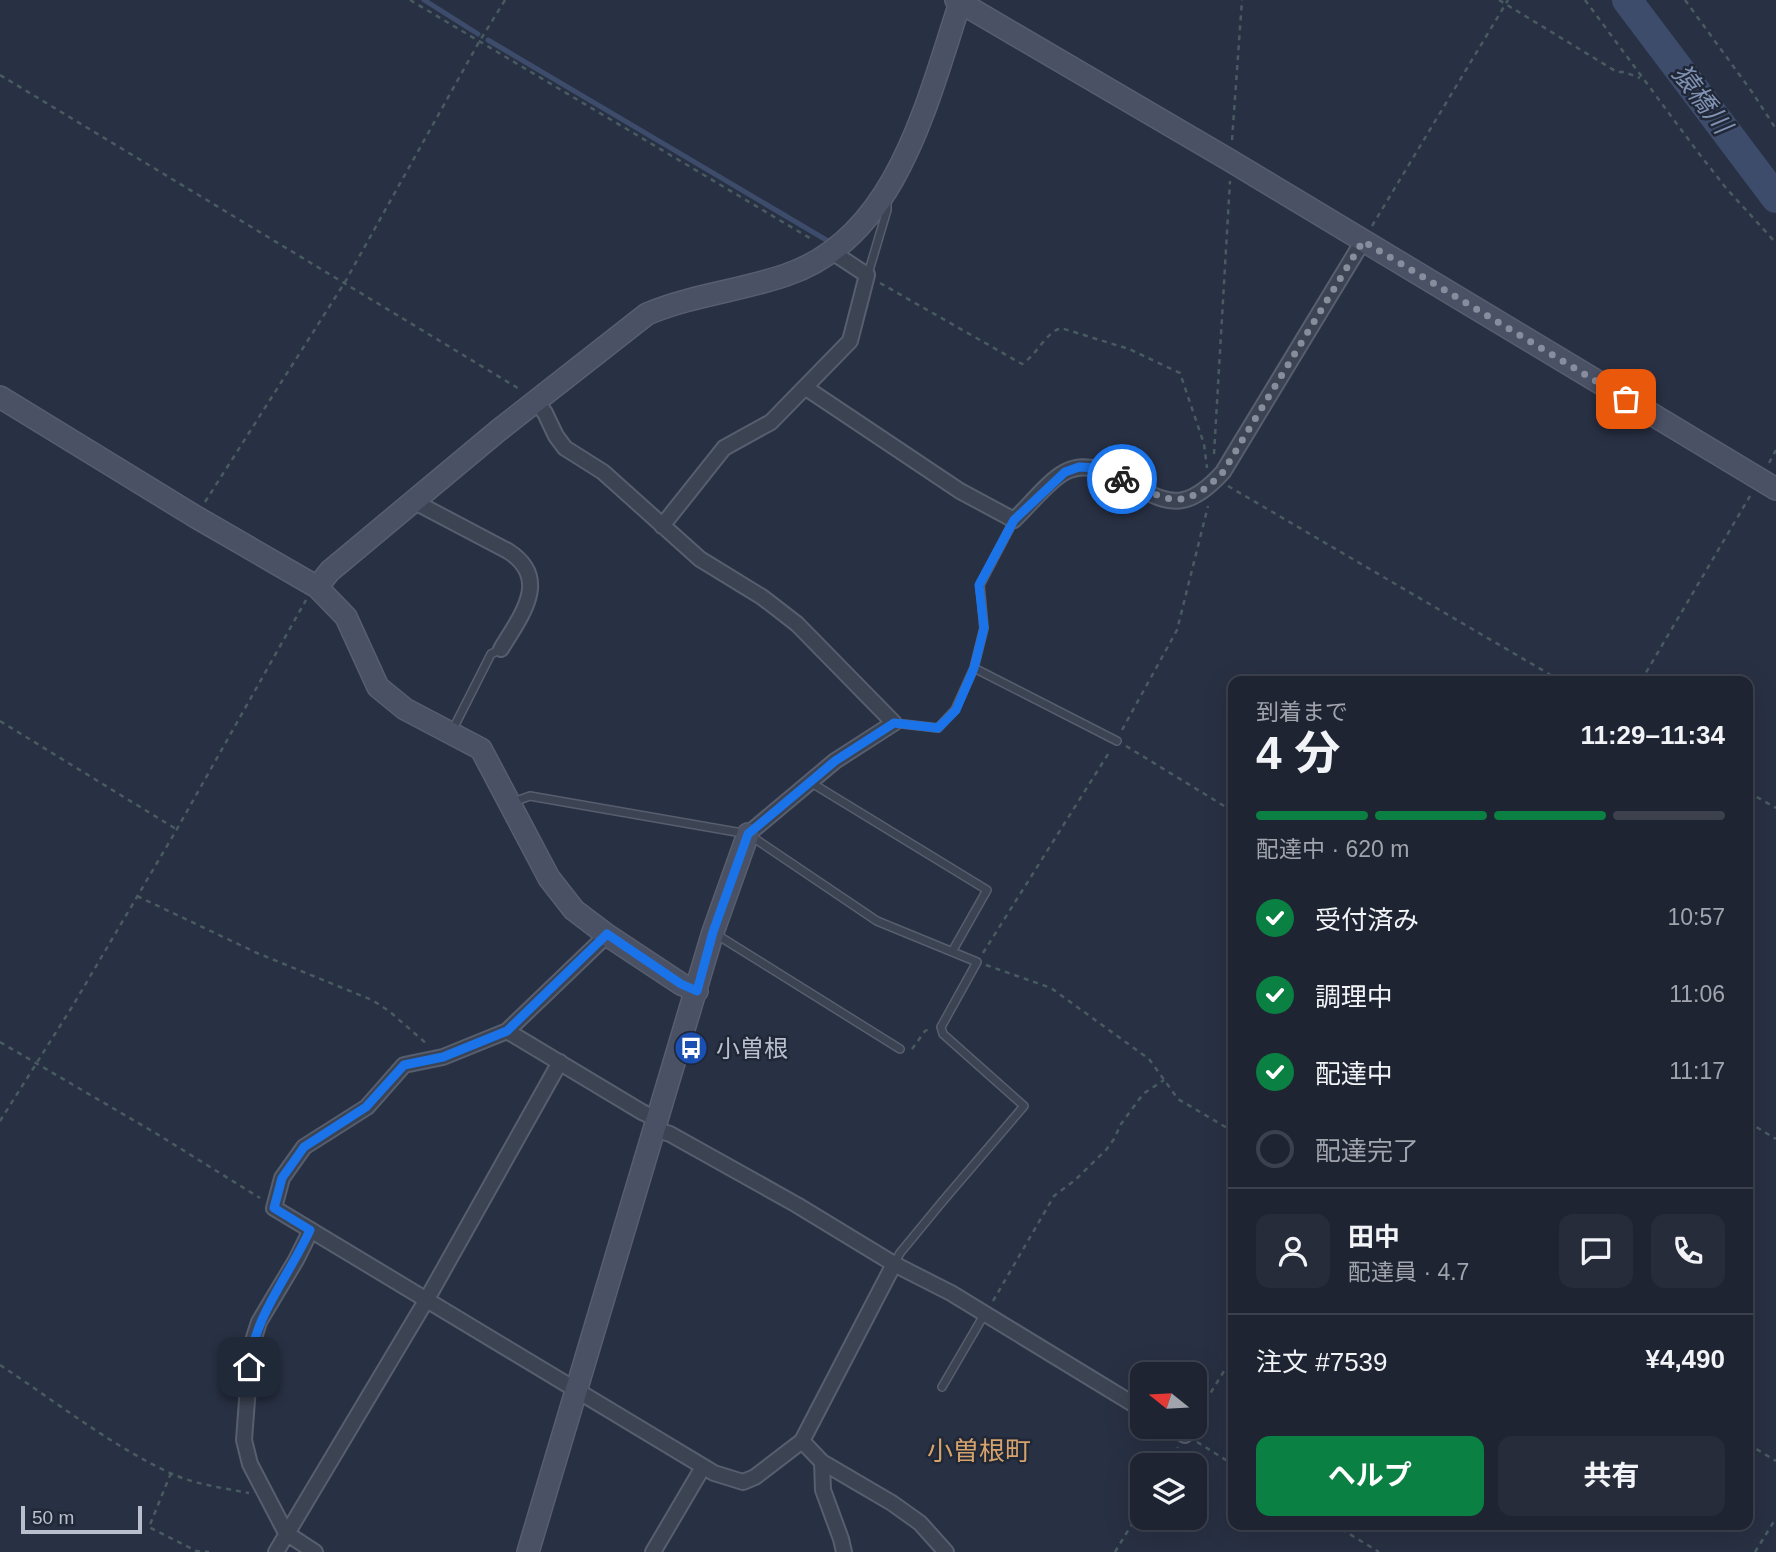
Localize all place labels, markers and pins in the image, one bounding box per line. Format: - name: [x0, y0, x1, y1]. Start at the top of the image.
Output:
- pin: [1596, 369, 1656, 429]
- bus stop icon: 小曽根: [672, 1029, 710, 1067]
- place label: 小曽根: [716, 1035, 788, 1062]
- pin: [219, 1337, 279, 1397]

